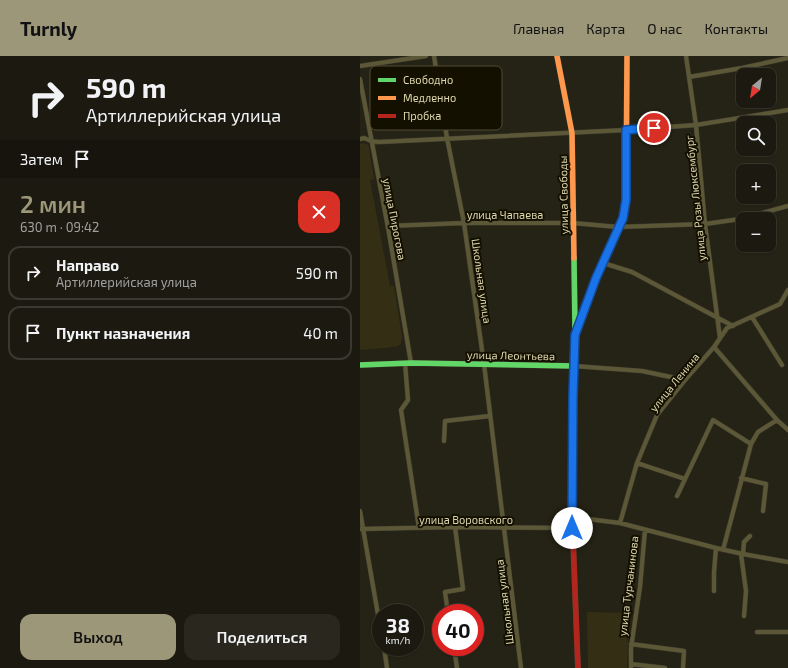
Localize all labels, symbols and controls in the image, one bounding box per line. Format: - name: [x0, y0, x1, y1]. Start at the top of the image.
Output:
- text: Turnly: [20, 17, 77, 40]
- text: Главная: [513, 20, 564, 37]
- text: Карта: [586, 20, 625, 37]
- text: О нас: [647, 20, 683, 37]
- text: Контакты: [705, 20, 768, 37]
- legend: [370, 66, 502, 130]
- north arrow: [736, 68, 776, 108]
- map controls: [736, 68, 776, 252]
- text: 590 m: [86, 70, 166, 104]
- icon: right: [20, 72, 72, 124]
- text: Свободно: [403, 73, 453, 86]
- text: Медленно: [403, 91, 456, 104]
- text: Артиллерийская улица: [86, 104, 281, 126]
- text: Пробка: [403, 109, 441, 122]
- pin: [637, 111, 671, 145]
- button: search: [736, 116, 776, 156]
- icon: arrive: [643, 117, 665, 139]
- street label: улица Розы Люксембург: [682, 134, 709, 262]
- icon: arrive: [71, 148, 93, 170]
- text: Затем: [20, 150, 63, 168]
- street label: улица Свободы: [556, 155, 571, 234]
- button: +: [736, 164, 776, 204]
- street label: улица Пирогова: [380, 177, 409, 261]
- text: 2 мин: [20, 189, 86, 218]
- button: close: [298, 191, 340, 233]
- street label: улица Чапаева: [467, 208, 543, 222]
- button: −: [736, 212, 776, 252]
- text: 630 m · 09:42: [20, 219, 99, 235]
- street label: Школьная улица: [469, 238, 494, 325]
- text: Направо: [56, 256, 119, 274]
- icon: right: [22, 262, 44, 284]
- text: 590 m: [296, 264, 338, 282]
- text: Артиллерийская улица: [56, 274, 197, 290]
- icon: arrive: [22, 322, 44, 344]
- text: Пункт назначения: [56, 324, 190, 342]
- text: 40 m: [303, 324, 338, 342]
- street label: улица Леонтьева: [467, 348, 555, 363]
- street label: улица Ленина: [646, 350, 702, 415]
- position arrow: [551, 507, 593, 549]
- street label: улица Воровского: [419, 513, 513, 527]
- street label: улица Турчанинова: [615, 535, 642, 637]
- street label: Школьная улица: [492, 559, 517, 645]
- speed limit sign: 40: [432, 604, 484, 656]
- text: 38: [386, 613, 410, 637]
- button: Выход: [20, 614, 176, 660]
- button: Поделиться: [184, 614, 340, 660]
- text: km/h: [386, 634, 410, 646]

